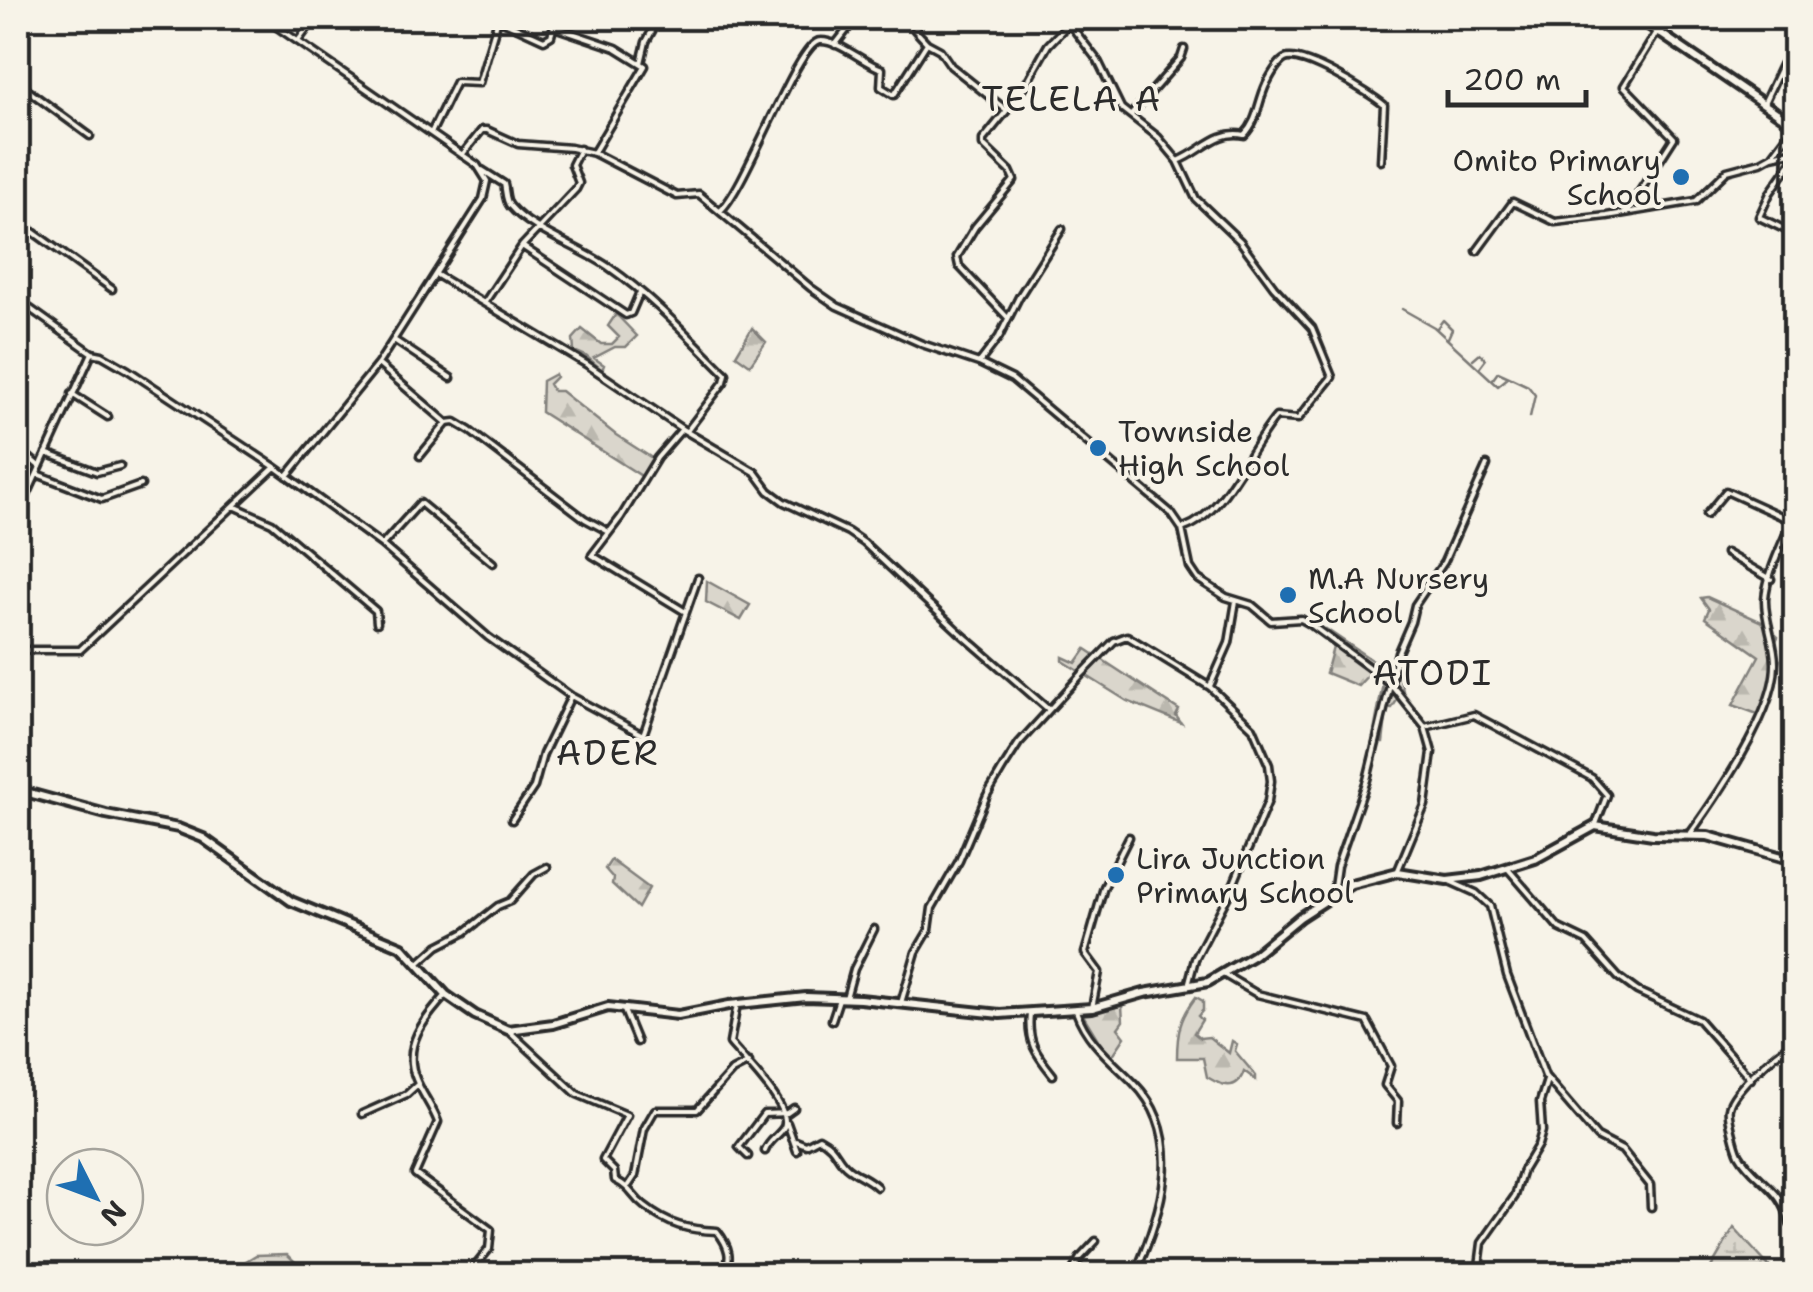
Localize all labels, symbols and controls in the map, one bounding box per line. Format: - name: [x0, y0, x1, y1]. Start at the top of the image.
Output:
- scale bar: [1448, 45, 1586, 107]
- text: 200 m: [1463, 59, 1561, 100]
- district label: TELELA A: [981, 75, 1163, 122]
- place label: Omito Primary School: [1452, 140, 1661, 215]
- marker: Omito Primary School: [1670, 166, 1692, 188]
- place label: Townside High School: [1118, 411, 1289, 486]
- marker: Townside High School: [1087, 437, 1109, 459]
- place label: M.A Nursery School: [1308, 558, 1489, 633]
- marker: M.A Nursery School: [1277, 584, 1299, 606]
- district label: ATODI: [1372, 649, 1494, 696]
- district label: ADER: [556, 729, 660, 776]
- place label: Lira Junction Primary School: [1136, 838, 1353, 913]
- marker: Lira Junction Primary School: [1105, 864, 1127, 886]
- north arrow: [45, 1147, 145, 1247]
- text: N: [92, 1193, 135, 1235]

